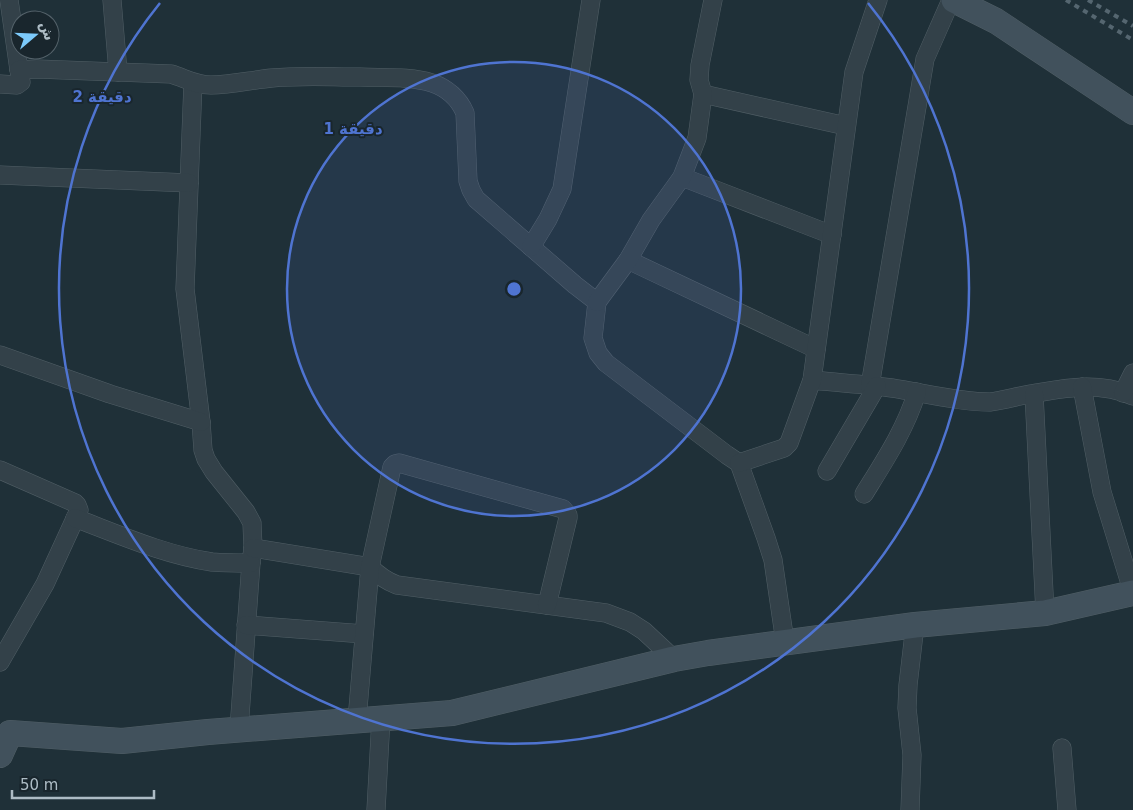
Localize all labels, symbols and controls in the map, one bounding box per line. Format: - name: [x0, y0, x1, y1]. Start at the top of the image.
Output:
- north arrow: [10, 10, 60, 60]
- text: ش: [37, 19, 58, 43]
- text: 2 دقيقة: [72, 88, 132, 106]
- text: 1 دقيقة: [323, 120, 383, 138]
- centre of rings: [505, 280, 523, 298]
- scale bar: [12, 768, 155, 800]
- text: 50 m: [20, 776, 58, 794]

